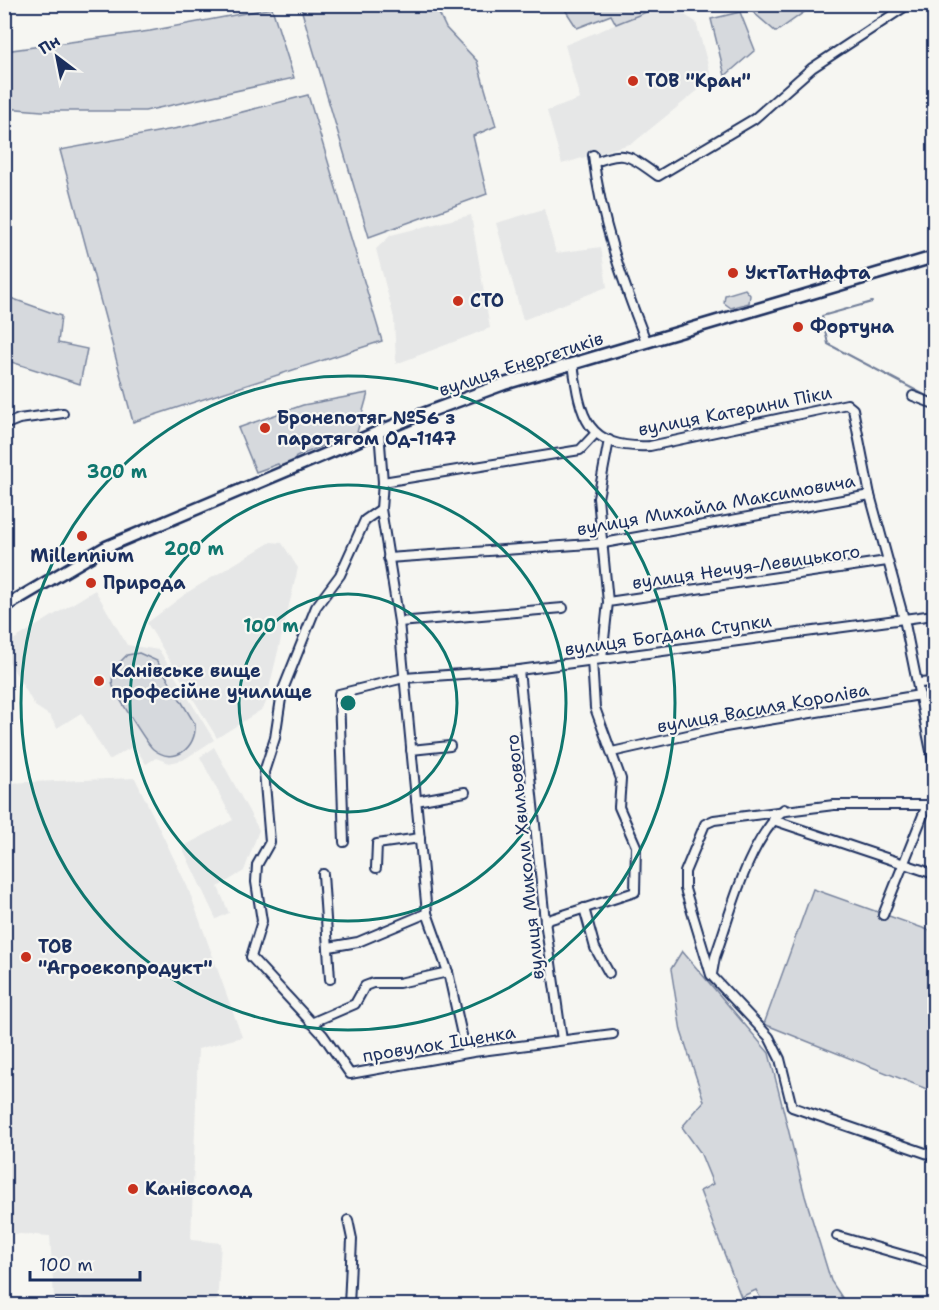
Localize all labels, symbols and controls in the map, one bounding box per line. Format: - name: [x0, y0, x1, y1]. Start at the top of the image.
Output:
- north arrow: [27, 27, 87, 87]
- text: Пн: [35, 30, 64, 59]
- place label: ТОВ "Кран": [645, 69, 751, 93]
- marker: ТОВ "Кран": [626, 74, 640, 88]
- place label: УктТатНафта: [745, 261, 871, 285]
- marker: УктТатНафта: [726, 266, 740, 280]
- place label: СТО: [470, 289, 504, 313]
- marker: СТО: [451, 294, 465, 308]
- place label: Фортуна: [810, 315, 895, 339]
- marker: Фортуна: [791, 320, 805, 334]
- street label: вулиця Енергетиків: [436, 326, 606, 402]
- street label: вулиця Катерини Піки: [636, 380, 834, 442]
- place label: Бронепотяг №56 з паротягом Од-1147: [277, 406, 457, 451]
- marker: Бронепотяг №56 з паротягом Од-1147: [258, 421, 272, 435]
- text: 300 m: [87, 460, 148, 484]
- street label: вулиця Михайла Максимовича: [575, 469, 857, 541]
- marker: Millennium: [75, 529, 89, 543]
- text: 200 m: [164, 537, 225, 561]
- street label: вулиця Нечуя-Левицького: [630, 539, 862, 595]
- place label: Millennium: [30, 544, 134, 568]
- place label: Природа: [103, 571, 186, 595]
- marker: Природа: [84, 576, 98, 590]
- street label: вулиця Богдана Ступки: [563, 609, 773, 661]
- text: 100 m: [243, 614, 299, 638]
- place label: Канівське вище професійне училище: [111, 659, 312, 704]
- marker: Канівське вище професійне училище: [92, 674, 106, 688]
- street label: вулиця Василя Короліва: [655, 678, 871, 738]
- centre of rings: [338, 693, 358, 713]
- street label: вулиця Миколи Хвильового: [500, 733, 550, 981]
- place label: ТОВ "Агроекопродукт": [38, 935, 213, 980]
- marker: ТОВ "Агроекопродукт": [19, 950, 33, 964]
- street label: провулок Іщенка: [361, 1020, 517, 1068]
- place label: Канівсолод: [145, 1177, 253, 1201]
- marker: Канівсолод: [126, 1182, 140, 1196]
- scale bar: [30, 1244, 140, 1282]
- text: 100 m: [39, 1253, 93, 1277]

